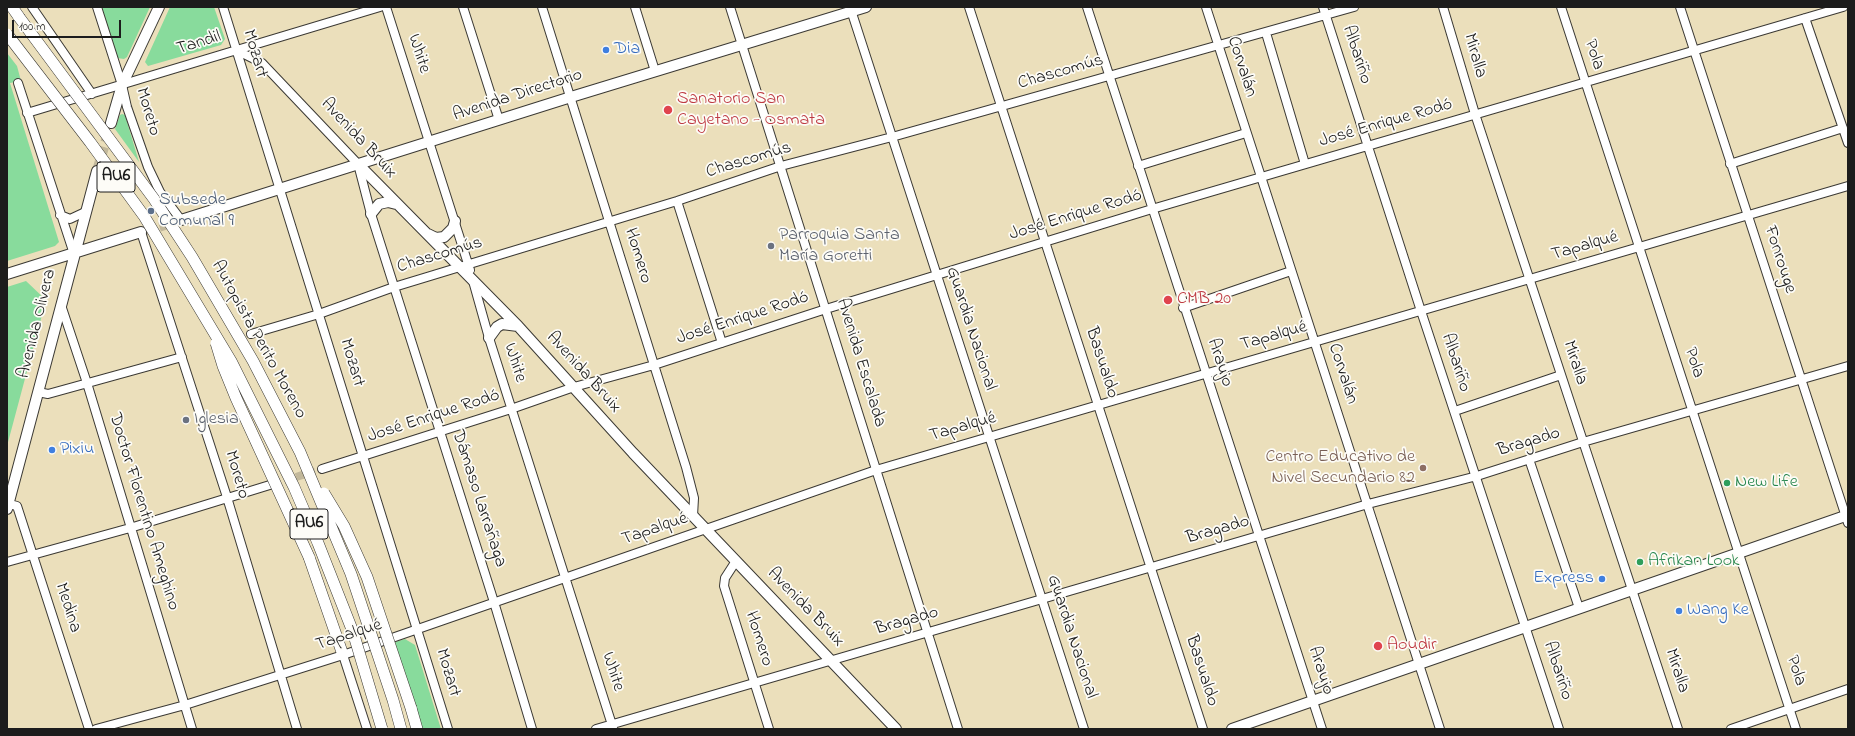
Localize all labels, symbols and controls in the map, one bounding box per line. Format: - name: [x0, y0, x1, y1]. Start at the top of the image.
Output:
- scale bar: [14, 12, 123, 38]
- text: 100 m: [19, 18, 46, 36]
- street label: Albariño: [1336, 23, 1376, 87]
- street label: Tandil: [174, 27, 224, 61]
- street label: Mozart: [236, 27, 272, 81]
- street label: Miralla: [1457, 31, 1491, 81]
- street label: White: [402, 32, 434, 76]
- street label: Corvalán: [1221, 34, 1261, 100]
- street label: Pola: [1578, 37, 1608, 73]
- place label: Dia: [614, 39, 640, 61]
- marker: Dia: [601, 45, 611, 55]
- street label: Chascomús: [1016, 50, 1106, 96]
- street label: Avenida Directorio: [451, 65, 585, 127]
- street label: Moreto: [129, 85, 165, 139]
- place label: Sanatorio San Cayetano - Osmata: [677, 89, 825, 132]
- street label: Avenida Bruix: [315, 94, 401, 184]
- street label: José Enrique Rodó: [1317, 95, 1455, 153]
- marker: Sanatorio San Cayetano - Osmata: [662, 104, 674, 116]
- street label: Chascomús: [704, 138, 794, 184]
- road number: AU6: [97, 162, 135, 192]
- street label: José Enrique Rodó: [1007, 186, 1145, 246]
- place label: Subsede Comunal 9: [159, 190, 234, 232]
- marker: Subsede Comunal 9: [146, 206, 156, 216]
- street label: Fonrouge: [1758, 224, 1800, 296]
- place label: Parroquia Santa María Goretti: [779, 225, 900, 268]
- street label: Homero: [618, 226, 656, 286]
- street label: Tapalqué: [1549, 227, 1621, 267]
- street label: Chascomús: [395, 233, 485, 279]
- marker: Parroquia Santa María Goretti: [766, 241, 776, 251]
- street label: Autopista Perito Moreno: [206, 257, 310, 423]
- street label: Guardia Nacional: [940, 265, 1000, 393]
- street label: Avenida Olivera: [14, 267, 62, 381]
- street label: José Enrique Rodó: [674, 287, 812, 351]
- place label: CMB 20: [1177, 289, 1231, 311]
- marker: CMB 20: [1162, 294, 1174, 306]
- street label: Avenida Escalada: [830, 296, 890, 430]
- street label: Tapalqué: [1238, 317, 1310, 357]
- street label: Basualdo: [1079, 325, 1123, 401]
- street label: Avenida Bruix: [541, 328, 625, 418]
- street label: Albariño: [1435, 331, 1475, 395]
- street label: Mozart: [333, 336, 369, 390]
- street label: Araujo: [1201, 336, 1237, 390]
- street label: Miralla: [1557, 338, 1591, 388]
- street label: White: [498, 341, 530, 385]
- street label: Corvalán: [1322, 341, 1362, 407]
- street label: Pola: [1678, 345, 1708, 381]
- street label: José Enrique Rodó: [365, 385, 503, 449]
- street label: Tapalqué: [927, 408, 999, 448]
- place label: Iglesia: [194, 409, 239, 431]
- street label: Doctor Florentino Ameghino: [103, 411, 183, 613]
- marker: Iglesia: [181, 415, 191, 425]
- street label: Bragado: [1495, 423, 1563, 463]
- street label: Dámaso Larrañaga: [446, 428, 510, 570]
- place label: Pixiu: [60, 439, 94, 461]
- marker: Pixiu: [47, 445, 57, 455]
- place label: Centro Educativo de Nivel Secundario 82: [1265, 447, 1415, 490]
- street label: Moreto: [218, 448, 254, 502]
- marker: Centro Educativo de Nivel Secundario 82: [1418, 463, 1428, 473]
- place label: New Life: [1735, 472, 1798, 494]
- marker: New Life: [1722, 478, 1732, 488]
- road number: AU6: [290, 509, 328, 539]
- street label: Tapalqué: [619, 509, 691, 551]
- street label: Bragado: [1184, 512, 1252, 550]
- place label: Afrikan Look: [1648, 551, 1739, 573]
- marker: Afrikan Look: [1635, 557, 1645, 567]
- street label: Avenida Bruix: [762, 564, 848, 652]
- place label: Express: [1533, 568, 1594, 590]
- street label: Guardia Nacional: [1041, 573, 1101, 701]
- marker: Express: [1597, 574, 1607, 584]
- street label: Medina: [49, 580, 85, 636]
- place label: Wang Ke: [1687, 600, 1749, 622]
- street label: Bragado: [873, 603, 941, 641]
- marker: Wang Ke: [1674, 606, 1684, 616]
- street label: Homero: [739, 609, 777, 669]
- street label: Tapalqué: [313, 615, 385, 657]
- street label: Basualdo: [1179, 633, 1223, 709]
- place label: Aoudir: [1387, 635, 1437, 657]
- street label: Albariño: [1537, 639, 1577, 703]
- marker: Aoudir: [1372, 640, 1384, 652]
- street label: Araujo: [1302, 644, 1338, 698]
- street label: Mozart: [429, 646, 465, 700]
- street label: Miralla: [1659, 646, 1693, 696]
- street label: White: [596, 650, 628, 694]
- street label: Pola: [1780, 653, 1810, 689]

